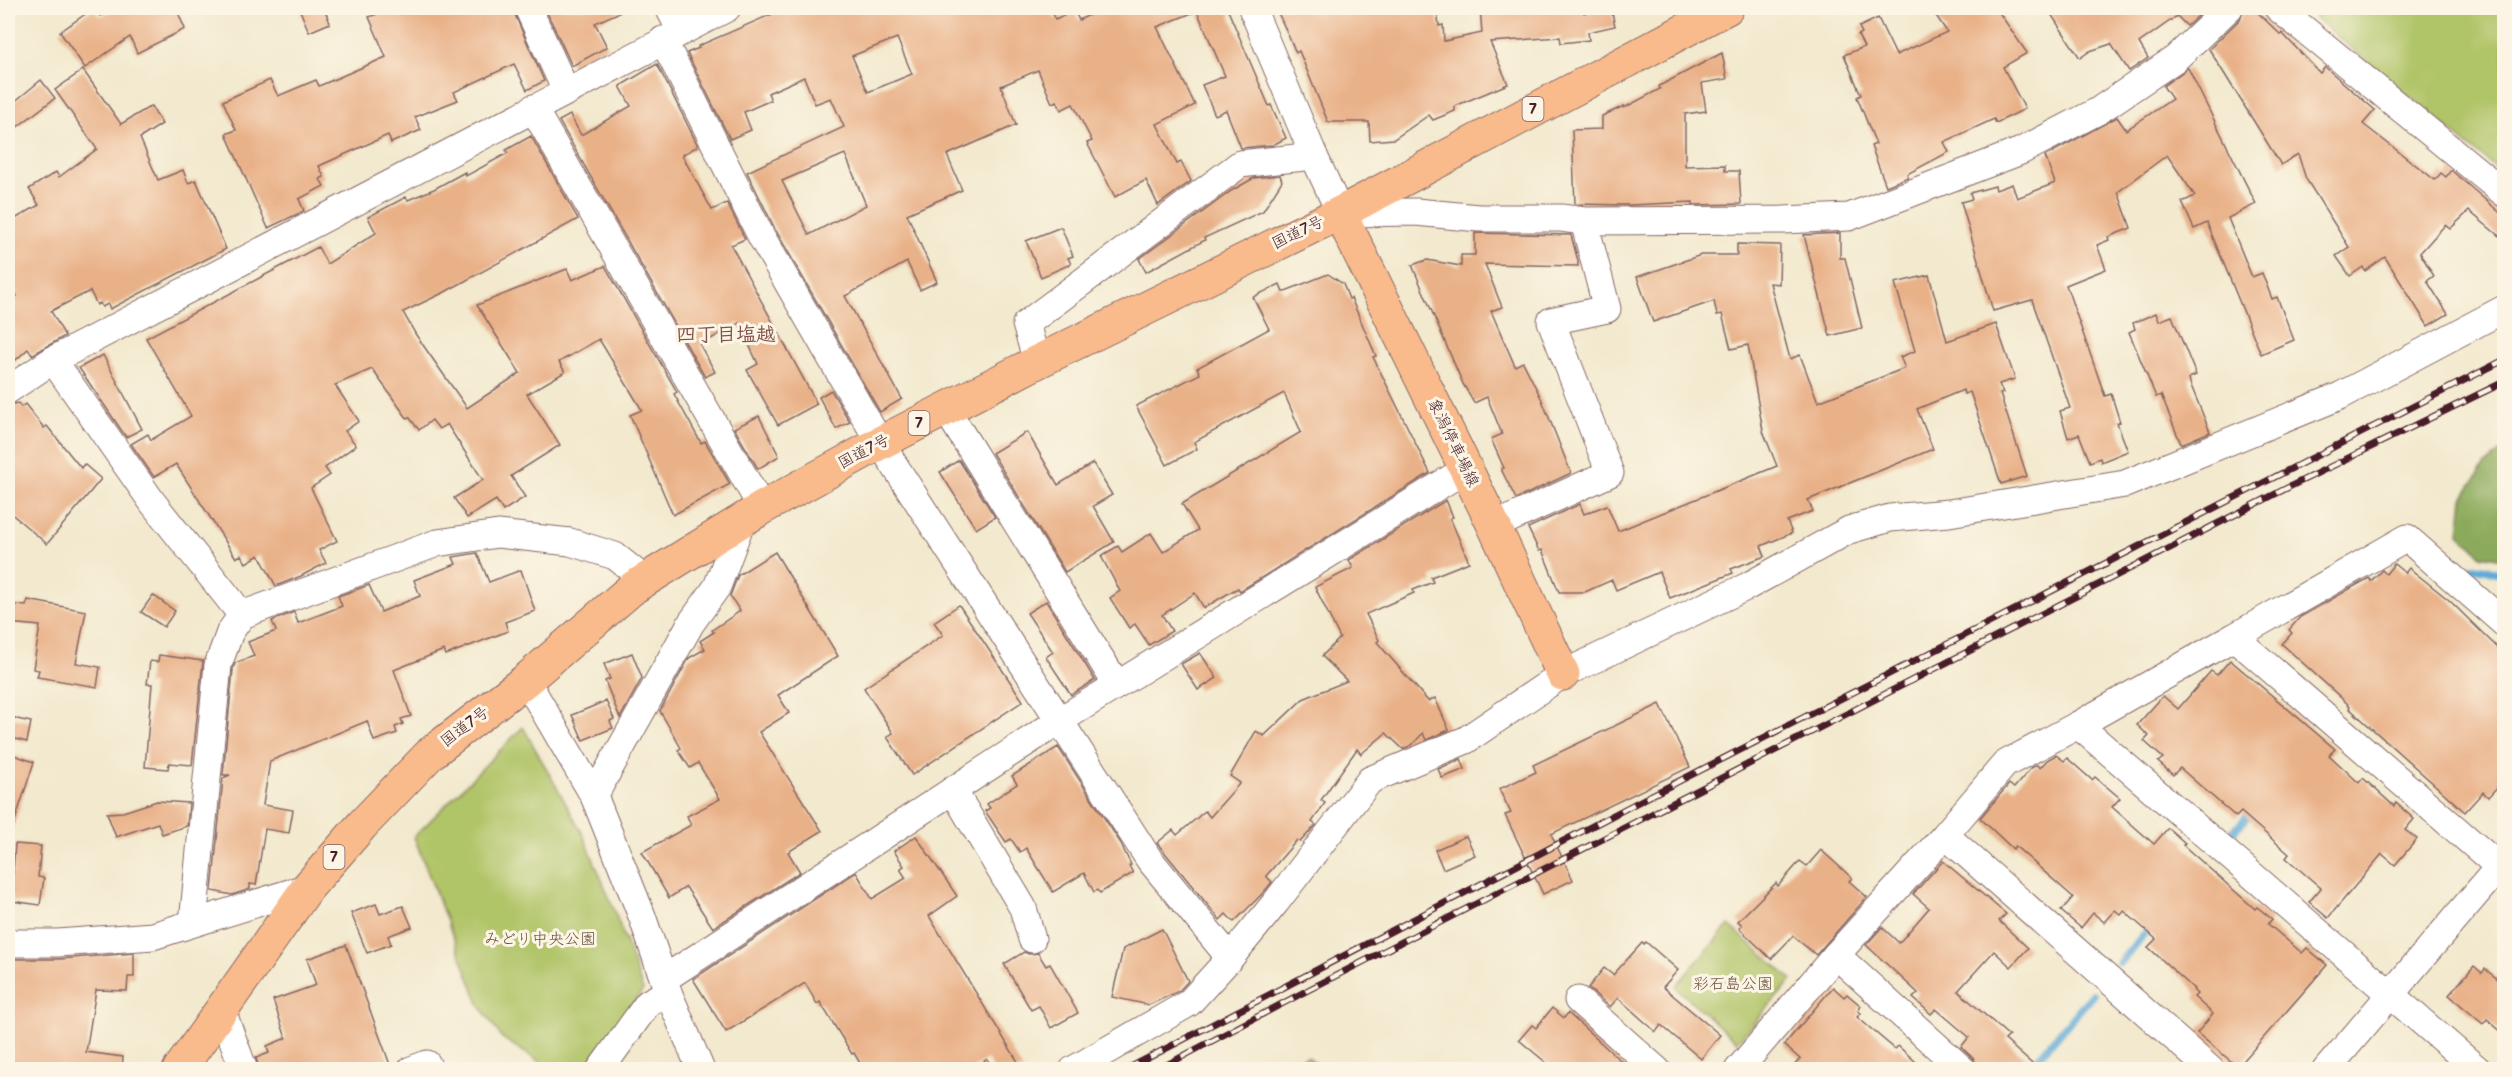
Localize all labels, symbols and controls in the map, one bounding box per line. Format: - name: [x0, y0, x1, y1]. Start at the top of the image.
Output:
- road number: 7: [1522, 97, 1544, 121]
- street label: 国道7号: [1269, 212, 1327, 254]
- district label: 四丁目塩越: [676, 323, 776, 347]
- street label: 象潟停車場線: [1423, 396, 1483, 490]
- road number: 7: [908, 411, 930, 435]
- street label: 国道7号: [835, 430, 893, 474]
- street label: 国道7号: [437, 703, 493, 751]
- road number: 7: [324, 845, 344, 869]
- park label: みどり中央公園: [484, 930, 596, 949]
- park label: 彩石島公園: [1693, 975, 1773, 994]

